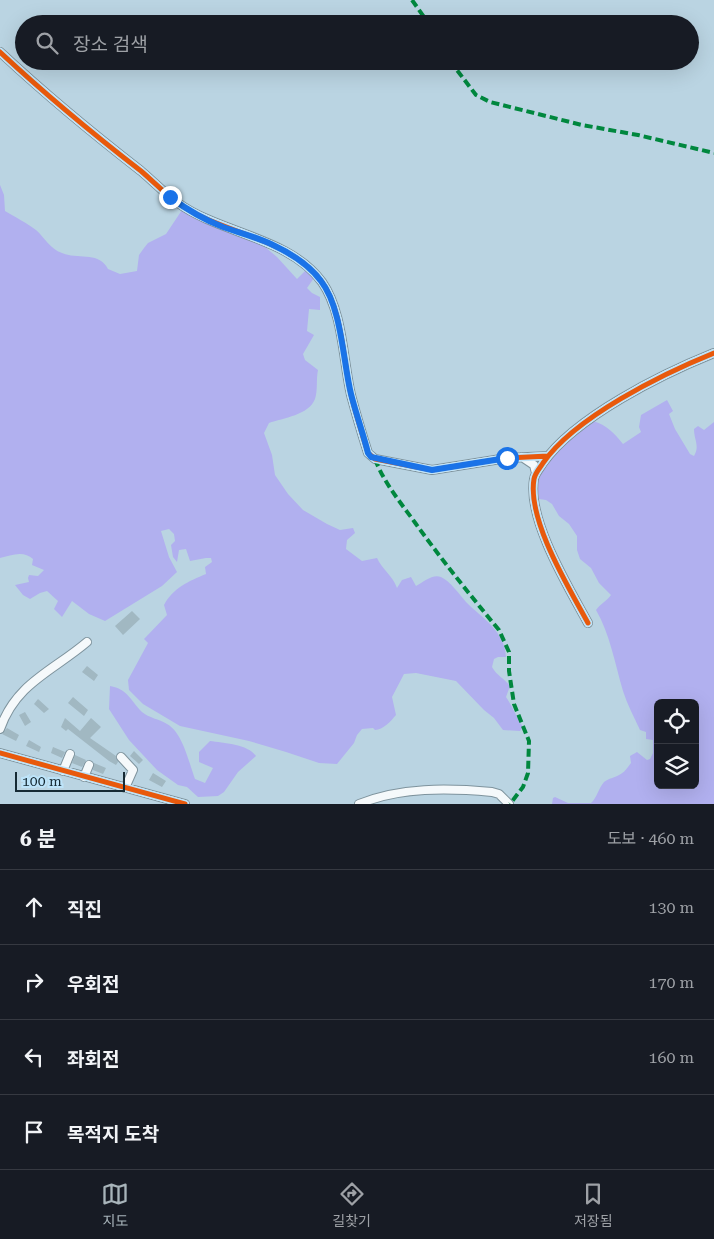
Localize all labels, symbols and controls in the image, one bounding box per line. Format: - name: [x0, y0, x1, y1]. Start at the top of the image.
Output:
- search box: [15, 15, 699, 70]
- icon: search: [33, 29, 61, 57]
- text: 장소 검색: [73, 33, 148, 56]
- route end: [159, 186, 182, 209]
- route start: [496, 447, 519, 470]
- map controls: [654, 699, 699, 789]
- button: locate: [654, 699, 699, 744]
- button: layers: [654, 744, 699, 789]
- scale bar: [15, 769, 125, 792]
- text: 100 m: [22, 773, 62, 789]
- text: 6 분: [20, 827, 56, 851]
- text: 도보 · 460 m: [607, 829, 694, 848]
- icon: ahead: [20, 893, 48, 921]
- text: 직진: [67, 898, 102, 921]
- text: 130 m: [648, 898, 694, 917]
- icon: right: [20, 968, 48, 996]
- text: 우회전: [67, 973, 119, 996]
- text: 170 m: [648, 973, 694, 992]
- icon: left: [20, 1043, 48, 1071]
- text: 좌회전: [67, 1048, 119, 1071]
- text: 160 m: [648, 1048, 694, 1067]
- icon: arrive: [20, 1118, 48, 1146]
- text: 목적지 도착: [67, 1123, 159, 1146]
- tab: 지도: [101, 1180, 129, 1230]
- tab: 길찾기: [332, 1180, 371, 1230]
- tab: 저장됨: [574, 1180, 613, 1230]

